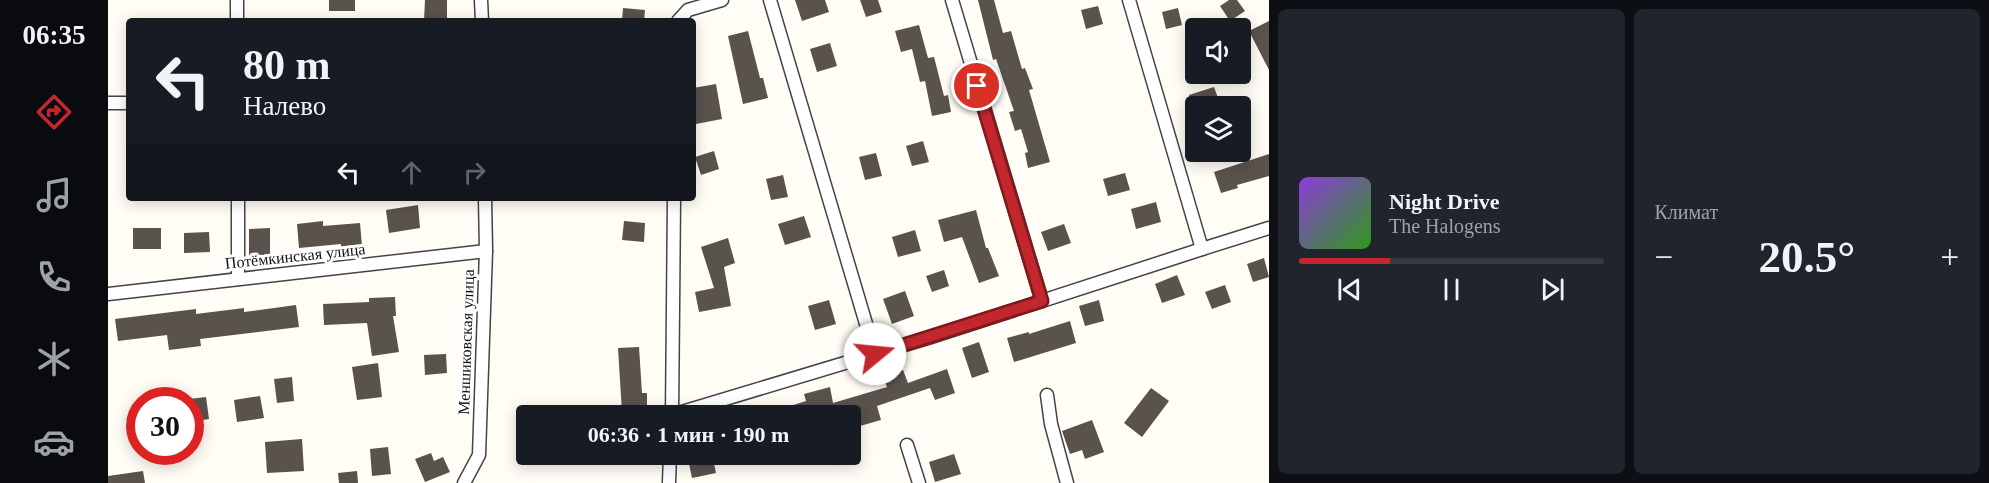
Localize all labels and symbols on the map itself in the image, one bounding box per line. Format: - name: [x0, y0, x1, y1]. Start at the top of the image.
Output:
- pin: [951, 60, 1002, 111]
- street label: Потёмкинская улица: [224, 240, 366, 273]
- street label: Меншиковская улица: [455, 269, 478, 415]
- position arrow: [843, 322, 907, 386]
- speed limit sign: 30: [126, 387, 204, 465]

